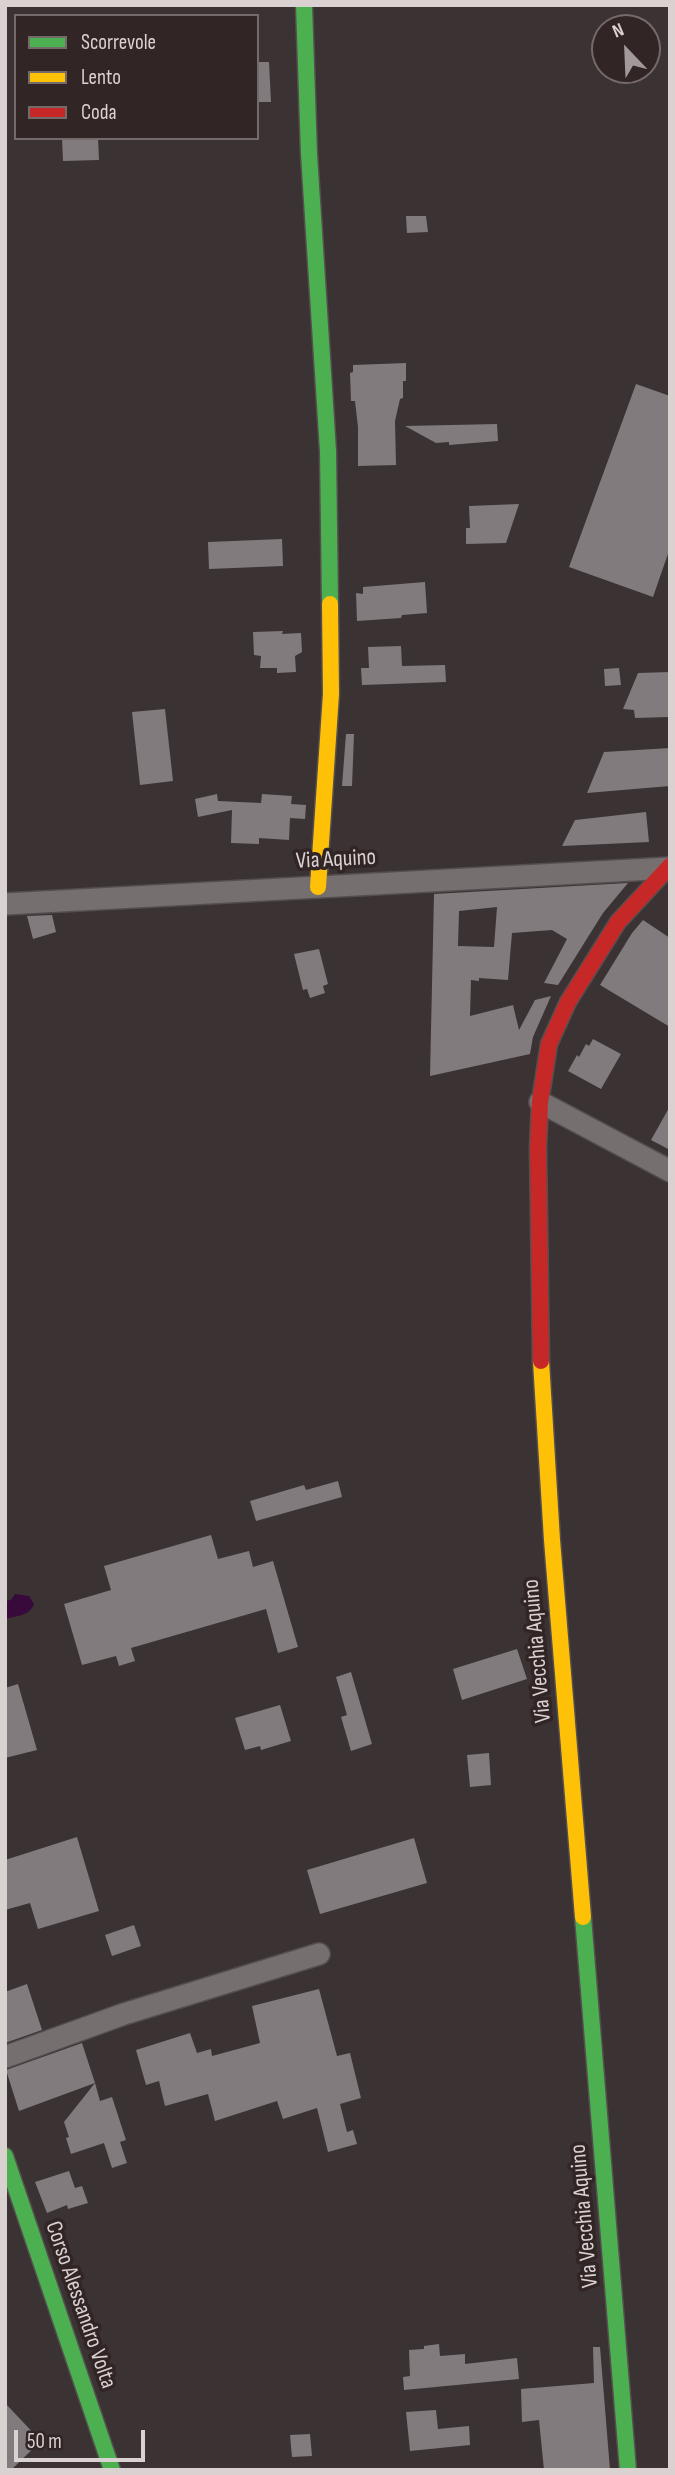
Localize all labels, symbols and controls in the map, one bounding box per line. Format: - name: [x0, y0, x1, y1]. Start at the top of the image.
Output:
- legend: [14, 14, 259, 140]
- north arrow: [591, 14, 661, 84]
- text: N: [609, 18, 628, 44]
- text: Scorrevole: [81, 30, 156, 55]
- text: Lento: [81, 65, 121, 90]
- text: Coda: [81, 100, 117, 125]
- street label: Via Aquino: [295, 844, 377, 876]
- street label: Via Vecchia Aquino: [518, 1578, 558, 1724]
- street label: Via Vecchia Aquino: [565, 2143, 605, 2289]
- street label: Corso Alessandro Volta: [38, 2218, 122, 2392]
- scale bar: [18, 2416, 149, 2460]
- text: 50 m: [27, 2429, 62, 2454]

